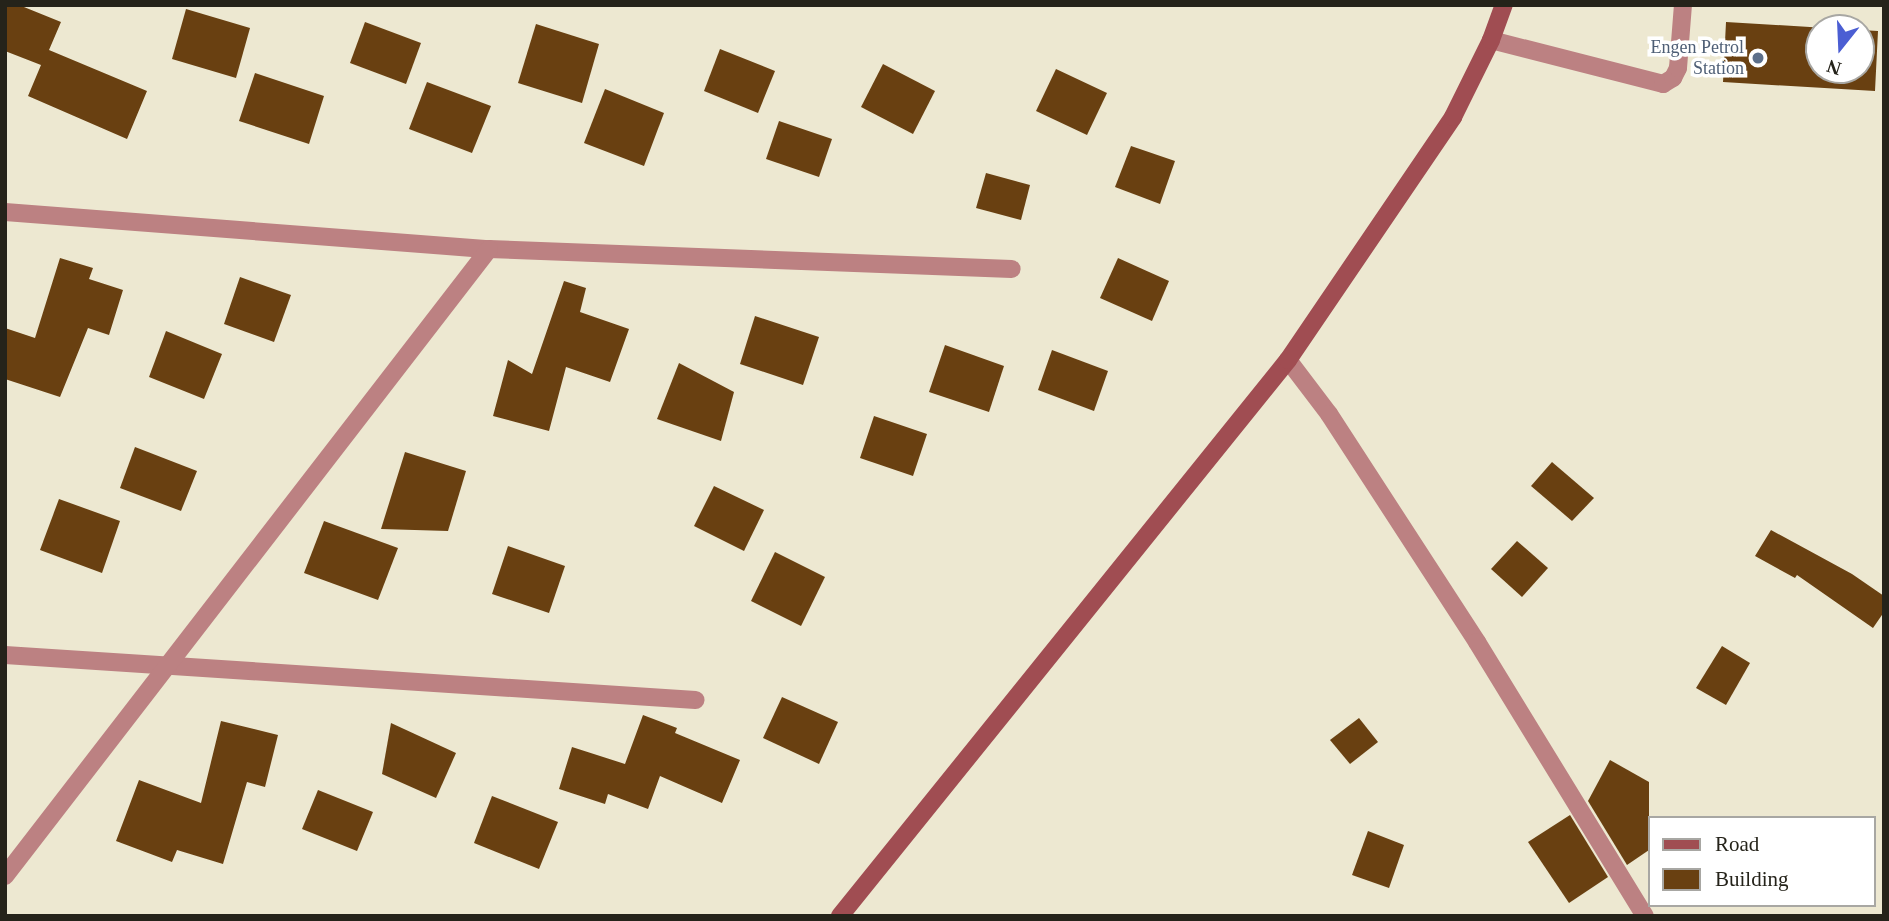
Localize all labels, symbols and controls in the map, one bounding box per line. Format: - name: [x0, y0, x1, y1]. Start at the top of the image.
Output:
- north arrow: [1805, 14, 1875, 84]
- place label: Engen Petrol Station: [1651, 37, 1744, 80]
- marker: Engen Petrol Station: [1750, 50, 1766, 66]
- text: N: [1824, 55, 1844, 80]
- legend: [1647, 816, 1875, 907]
- text: Road: [1715, 832, 1759, 856]
- text: Building: [1715, 867, 1789, 891]

